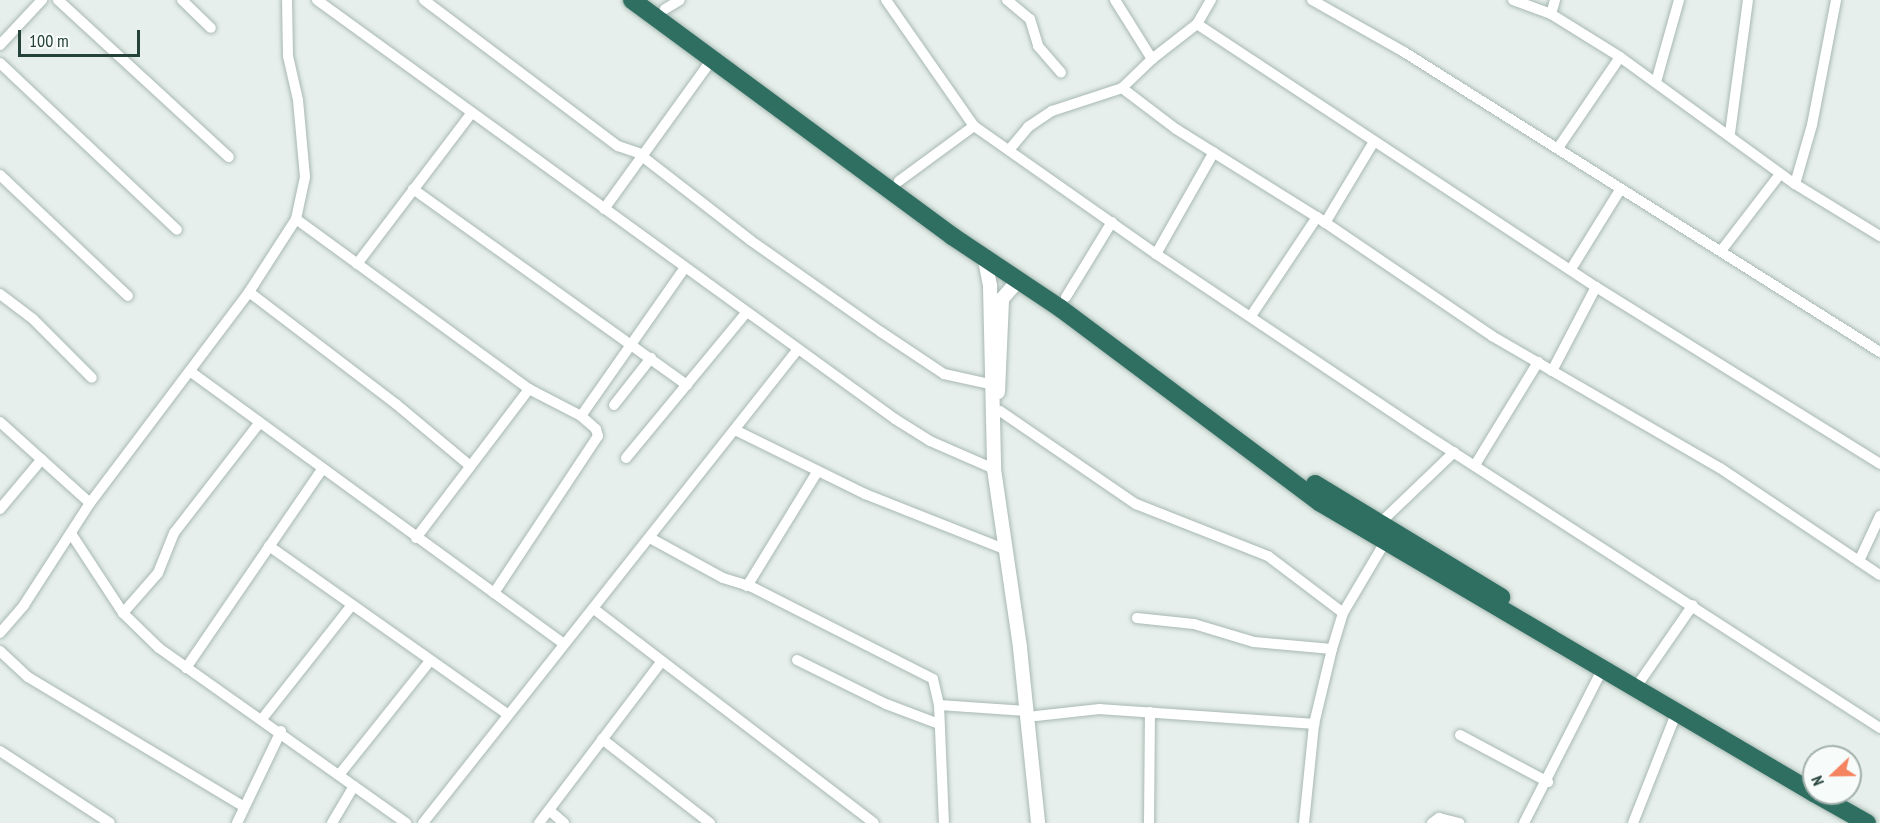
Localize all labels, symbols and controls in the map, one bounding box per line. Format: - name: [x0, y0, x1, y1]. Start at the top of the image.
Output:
- scale bar: [21, 18, 142, 56]
- text: 100 m: [29, 29, 69, 52]
- north arrow: [1802, 745, 1862, 805]
- text: N: [1806, 773, 1828, 789]

